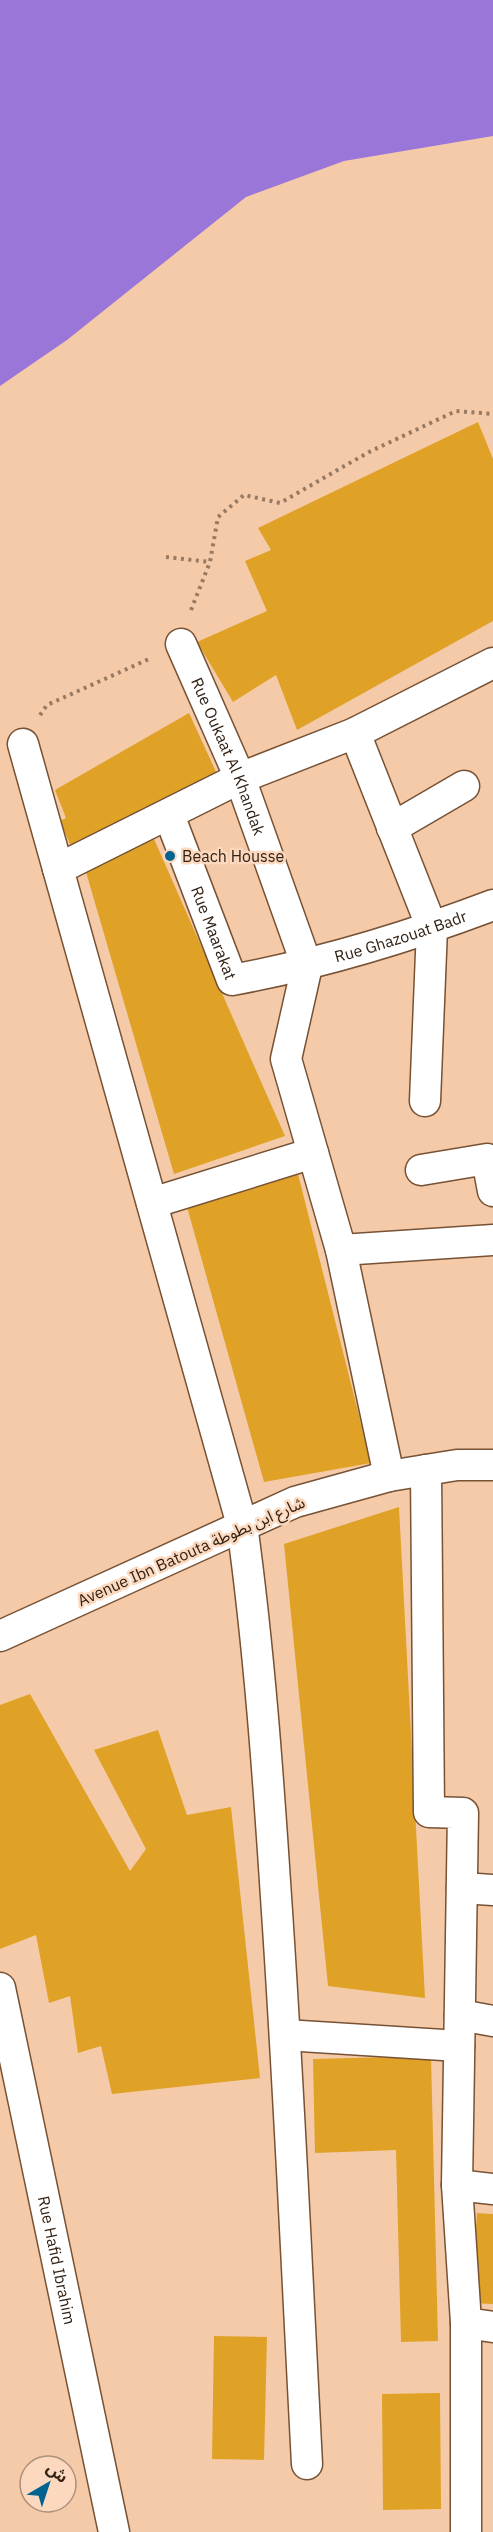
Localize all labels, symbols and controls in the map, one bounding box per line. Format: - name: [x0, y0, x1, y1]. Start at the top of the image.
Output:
- street label: Rue Oukaat Al Khandak: [187, 674, 270, 838]
- place label: Beach Housse: [182, 846, 285, 866]
- marker: Beach Housse: [163, 849, 177, 863]
- street label: Rue Maarakat: [187, 883, 241, 982]
- street label: Rue Ghazouat Badr: [332, 906, 470, 966]
- street label: Avenue Ibn Batouta شارع ابن بطوطة: [74, 1492, 309, 1613]
- street label: Rue Hafid Ibrahim: [34, 2194, 80, 2326]
- north arrow: [18, 2454, 78, 2514]
- text: ش: [43, 2458, 72, 2487]

